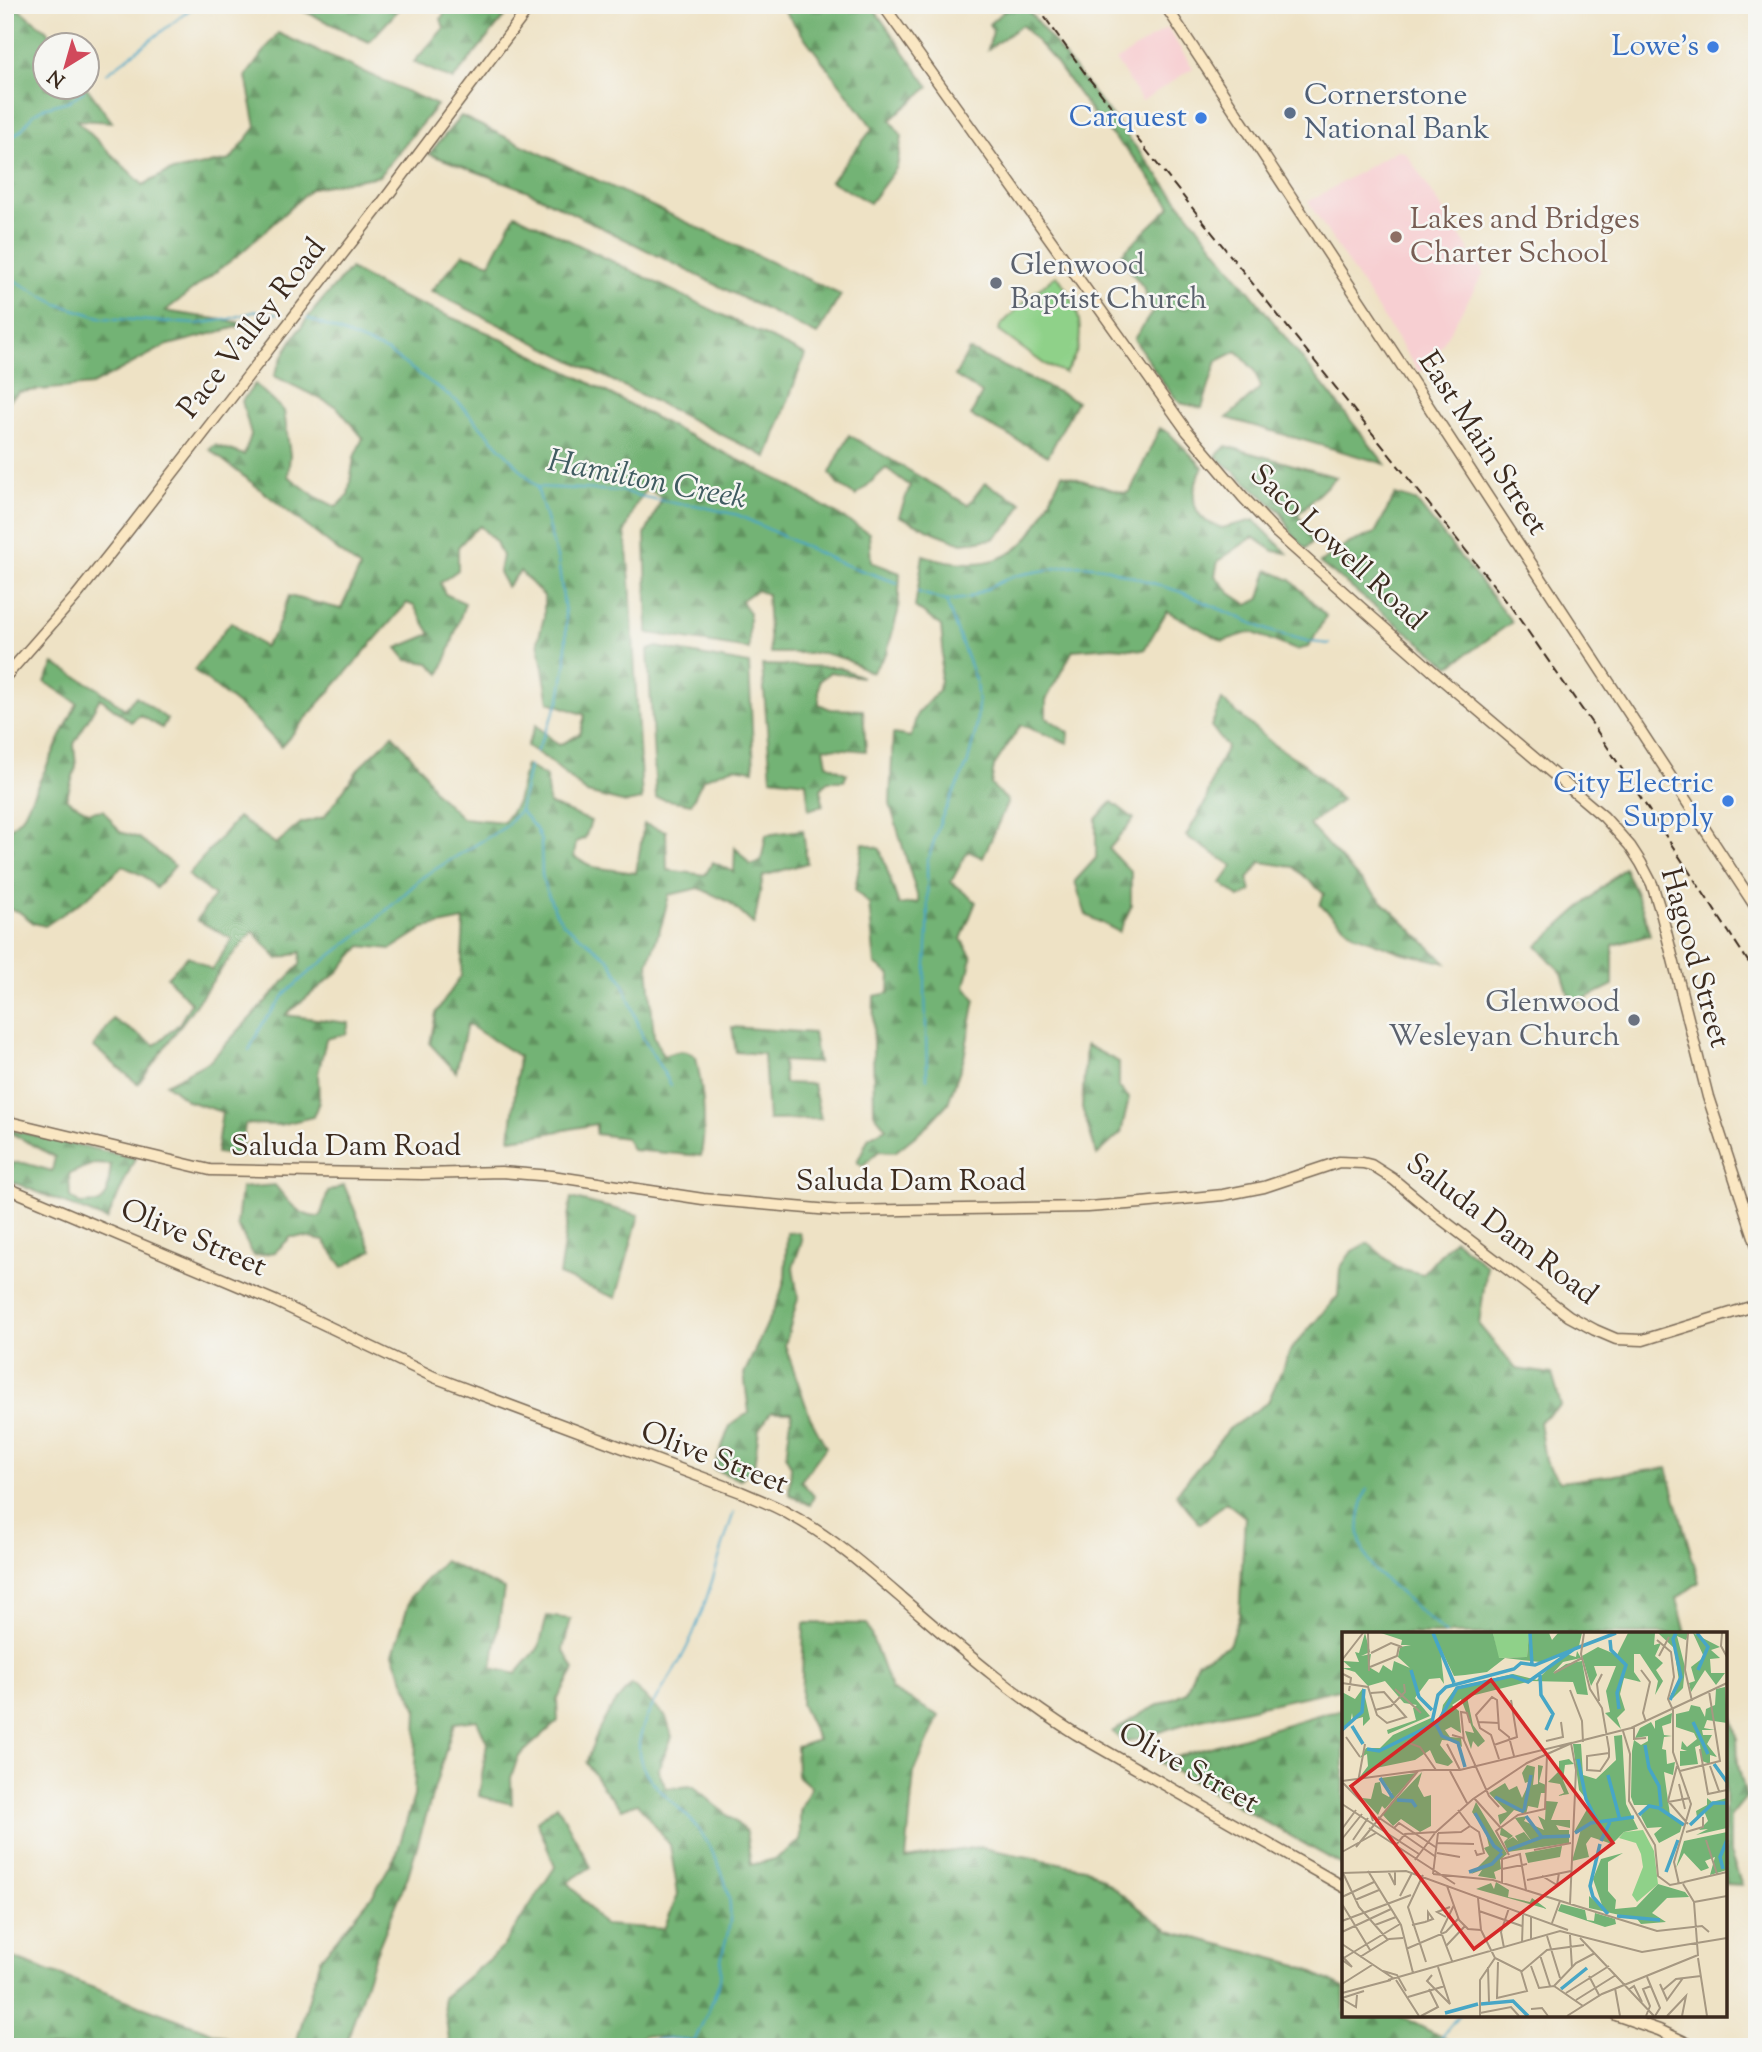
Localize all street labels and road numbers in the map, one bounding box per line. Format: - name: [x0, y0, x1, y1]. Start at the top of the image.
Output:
- street label: Pace Valley Road: [169, 229, 337, 428]
- street label: East Main Street: [1406, 343, 1558, 545]
- street label: Saco Lowell Road: [1239, 455, 1435, 641]
- street label: Hagood Street: [1648, 863, 1740, 1053]
- street label: Saluda Dam Road: [231, 1126, 461, 1169]
- street label: Saluda Dam Road: [1396, 1143, 1606, 1317]
- street label: Saluda Dam Road: [796, 1161, 1026, 1204]
- street label: Olive Street: [113, 1189, 273, 1289]
- street label: Olive Street: [634, 1411, 794, 1507]
- street label: Olive Street: [1110, 1713, 1266, 1825]

